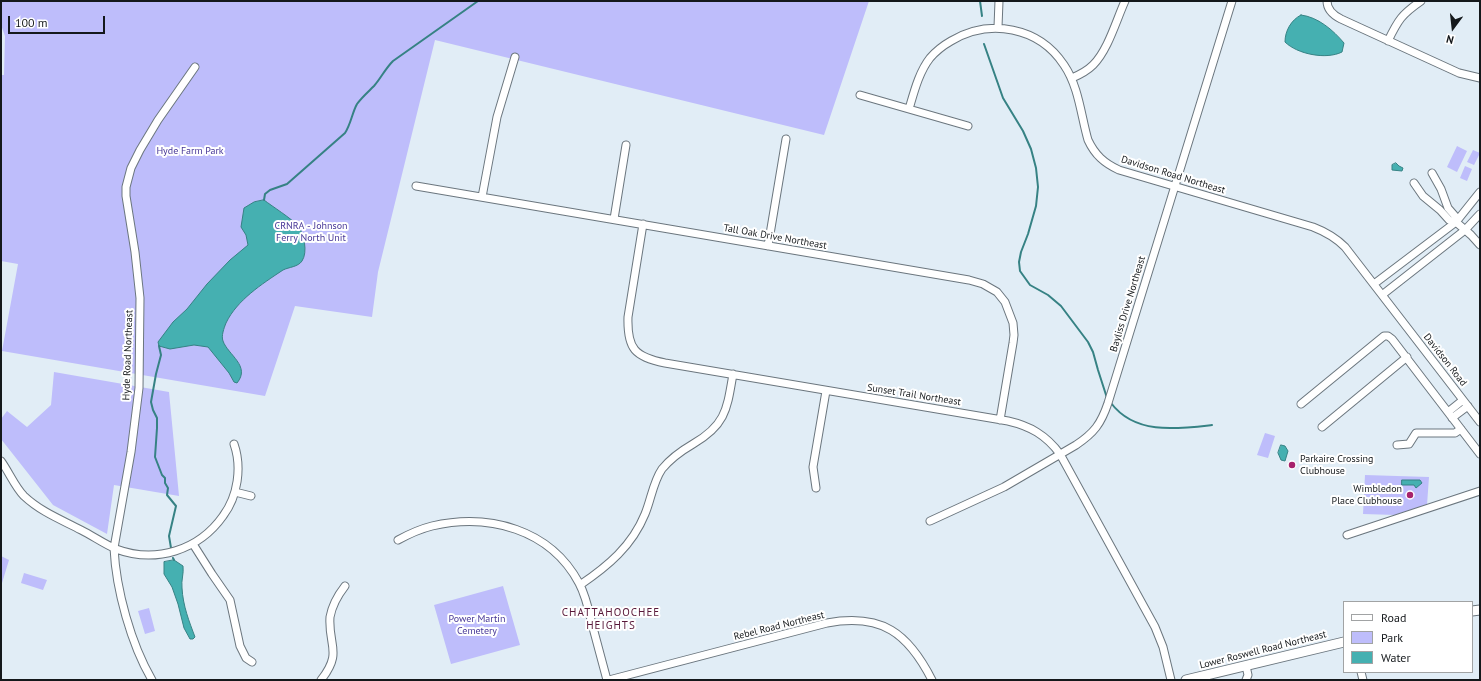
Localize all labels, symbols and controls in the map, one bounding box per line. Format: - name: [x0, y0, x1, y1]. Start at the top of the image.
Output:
- scale bar: [10, 8, 107, 34]
- north arrow: [1433, 8, 1473, 48]
- text: 100 m: [15, 15, 48, 30]
- text: N: [1445, 32, 1455, 47]
- park label: Hyde Farm Park: [156, 145, 224, 157]
- street label: Davidson Road Northeast: [1120, 153, 1226, 197]
- park label: CRNRA - Johnson Ferry North Unit: [274, 220, 348, 244]
- street label: Tall Oak Drive Northeast: [722, 222, 828, 252]
- street label: Bayliss Drive Northeast: [1108, 255, 1148, 353]
- street label: Hyde Road Northeast: [120, 309, 136, 401]
- street label: Davidson Road: [1421, 331, 1469, 389]
- street label: Sunset Trail Northeast: [866, 382, 962, 408]
- place label: Parkaire Crossing Clubhouse: [1300, 453, 1373, 476]
- marker: Parkaire Crossing Clubhouse: [1287, 460, 1297, 470]
- place label: Wimbledon Place Clubhouse: [1332, 483, 1402, 506]
- marker: Wimbledon Place Clubhouse: [1405, 490, 1415, 500]
- legend: [1343, 601, 1473, 673]
- district label: CHATTAHOOCHEE HEIGHTS: [562, 606, 660, 632]
- street label: Rebel Road Northeast: [733, 609, 825, 643]
- text: Road: [1381, 610, 1406, 625]
- park label: Power Martin Cemetery: [449, 613, 505, 636]
- street label: Lower Roswell Road Northeast: [1198, 628, 1328, 672]
- text: Park: [1381, 630, 1403, 645]
- text: Water: [1381, 650, 1411, 665]

